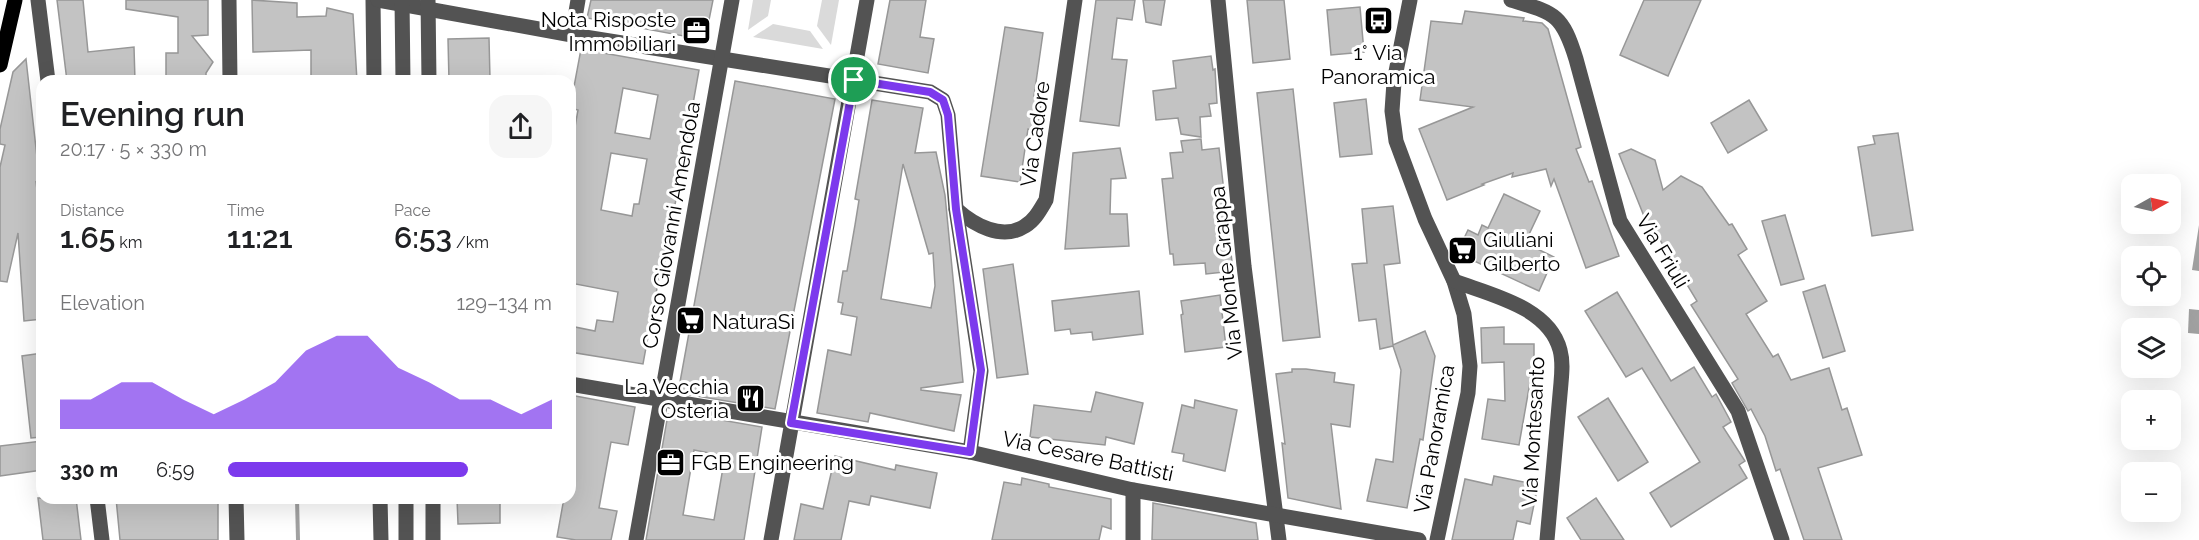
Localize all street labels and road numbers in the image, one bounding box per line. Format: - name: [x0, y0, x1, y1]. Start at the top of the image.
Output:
- street label: Via Cadore: [1015, 80, 1055, 188]
- street label: Corso Giovanni Amendola: [637, 99, 705, 351]
- street label: Via Monte Grappa: [1204, 185, 1248, 361]
- street label: Via Friuli: [1631, 209, 1695, 293]
- street label: Via Montesanto: [1517, 356, 1549, 508]
- street label: Via Panoramica: [1409, 363, 1459, 515]
- street label: Via Cesare Battisti: [1000, 426, 1176, 486]

